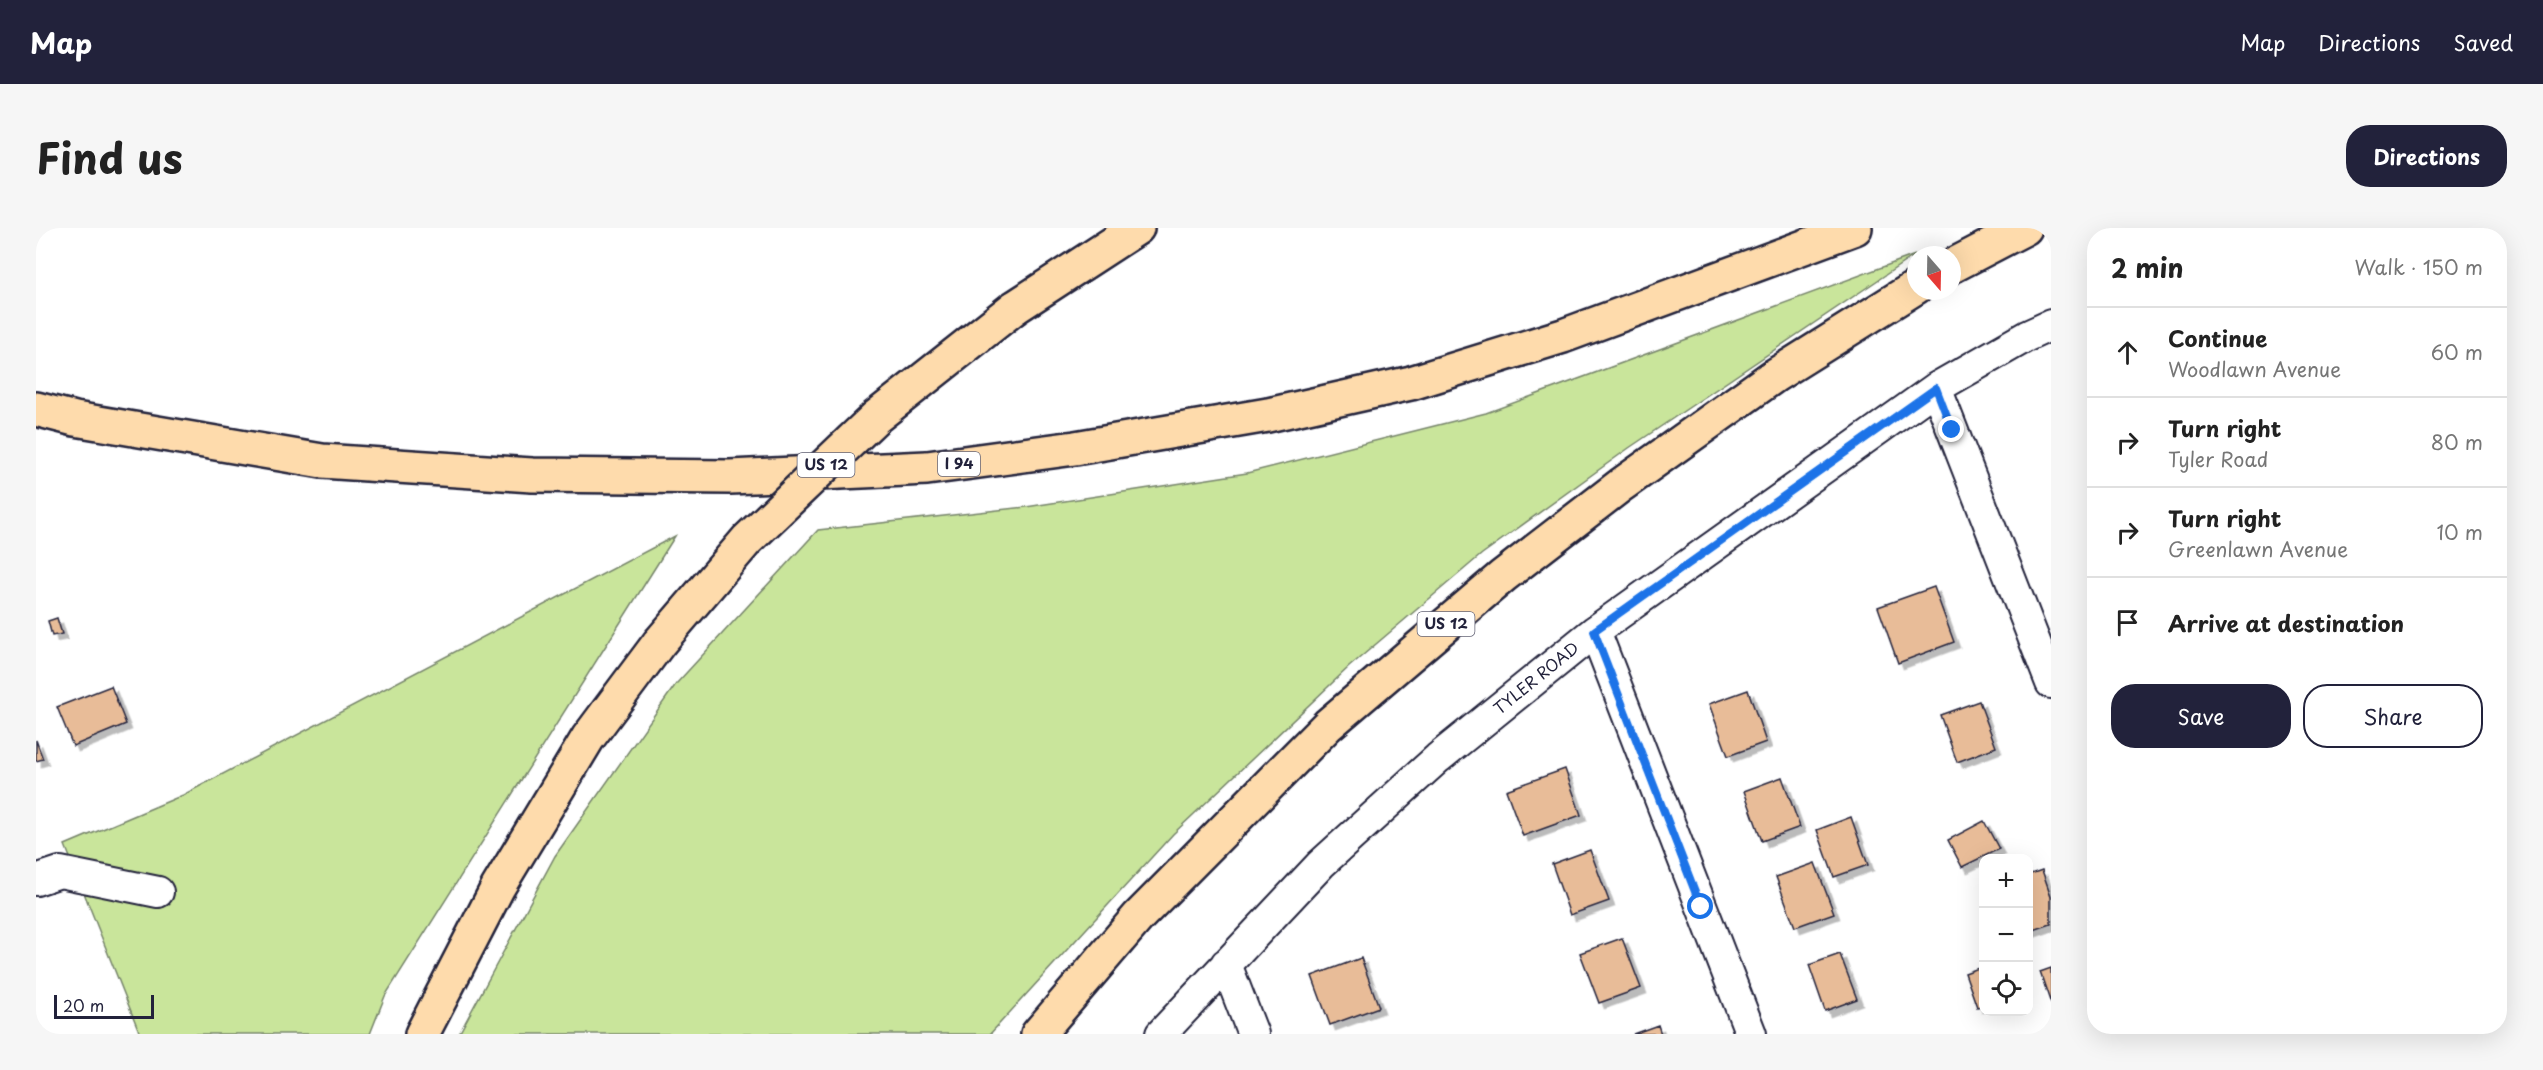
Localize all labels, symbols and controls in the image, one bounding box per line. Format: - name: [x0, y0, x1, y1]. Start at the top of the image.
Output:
- text: Map: [30, 21, 92, 64]
- text: Map: [2240, 26, 2285, 58]
- text: Directions: [2318, 26, 2420, 58]
- text: Saved: [2453, 26, 2513, 58]
- text: Find us: [36, 125, 183, 188]
- button: Directions: [2346, 125, 2507, 187]
- north arrow: [1907, 246, 1961, 300]
- text: 2 min: [2111, 248, 2184, 287]
- text: Walk · 150 m: [2354, 252, 2483, 282]
- text: Continue: [2168, 321, 2267, 354]
- icon: ahead: [2111, 336, 2144, 369]
- text: 60 m: [2431, 337, 2483, 367]
- text: Woodlawn Avenue: [2168, 354, 2341, 384]
- text: Turn right: [2168, 411, 2281, 444]
- route end: [1938, 416, 1964, 442]
- icon: right: [2111, 426, 2144, 459]
- text: 80 m: [2431, 427, 2483, 457]
- text: Tyler Road: [2168, 444, 2268, 474]
- road number: I 94: [938, 452, 980, 476]
- road number: US 12: [798, 453, 854, 477]
- text: Turn right: [2168, 501, 2281, 534]
- icon: right: [2111, 516, 2144, 549]
- text: 10 m: [2436, 517, 2483, 547]
- text: Greenlawn Avenue: [2168, 534, 2348, 564]
- icon: arrive: [2111, 606, 2144, 639]
- text: Arrive at destination: [2168, 606, 2404, 639]
- road number: US 12: [1418, 612, 1474, 636]
- street label: TYLER ROAD: [1487, 635, 1583, 719]
- button: Save: [2111, 684, 2291, 748]
- button: Share: [2303, 684, 2483, 748]
- map controls: [1979, 854, 2033, 1016]
- button: +: [1979, 854, 2033, 908]
- route start: [1687, 893, 1713, 919]
- button: −: [1979, 908, 2033, 962]
- button: locate: [1979, 962, 2033, 1016]
- scale bar: [54, 992, 154, 1020]
- text: 20 m: [63, 993, 104, 1017]

